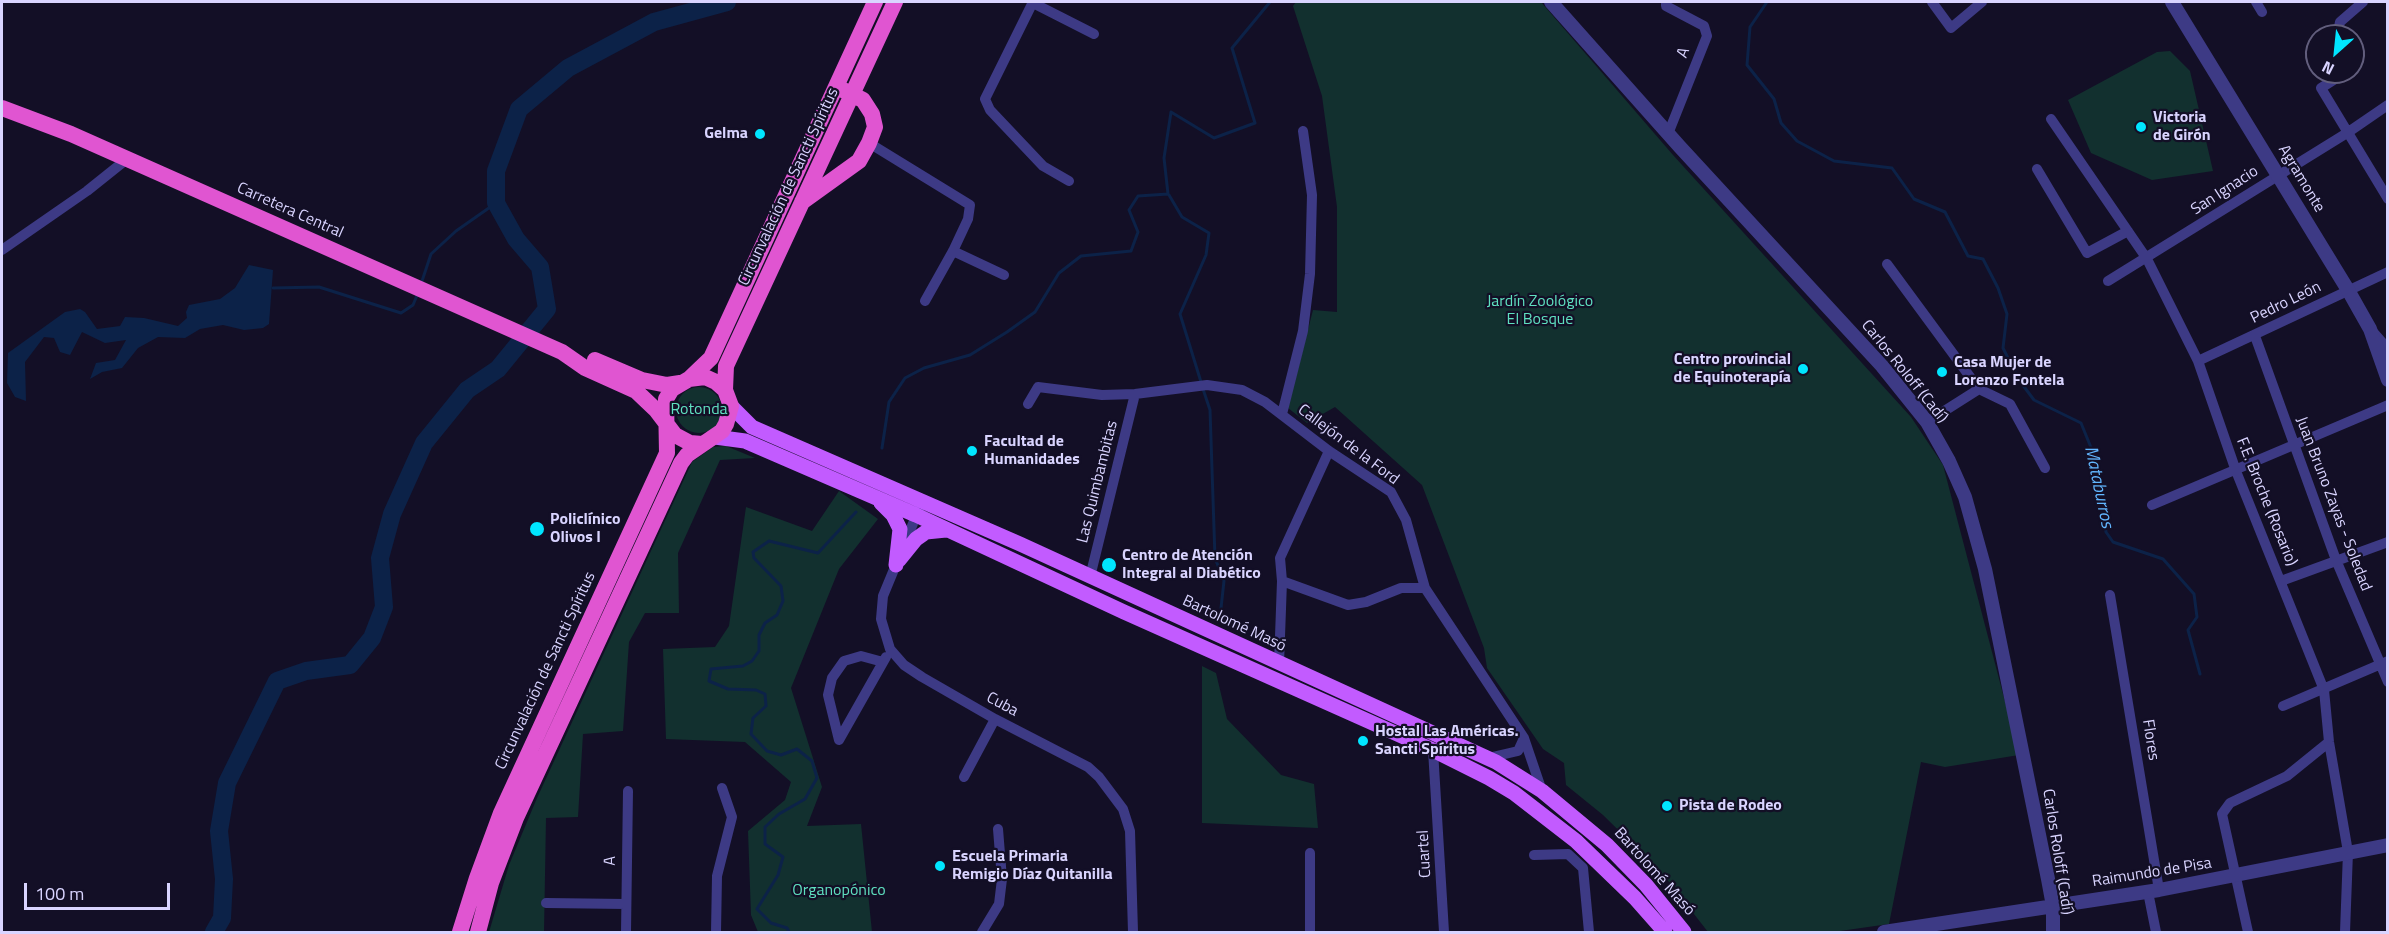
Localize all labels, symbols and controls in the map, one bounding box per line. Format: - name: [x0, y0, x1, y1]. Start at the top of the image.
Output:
- north arrow: [2305, 24, 2365, 84]
- street label: A: [1673, 45, 1695, 61]
- text: N: [2317, 55, 2338, 81]
- street label: Circunvalación de Sancti Spíritus: [735, 85, 843, 289]
- place label: Victoria de Girón: [2153, 108, 2211, 146]
- marker: Victoria de Girón: [2134, 120, 2148, 134]
- place label: Gelma: [704, 124, 748, 144]
- marker: Gelma: [753, 127, 767, 141]
- street label: Agramonte: [2273, 142, 2329, 216]
- street label: San Ignacio: [2188, 162, 2262, 220]
- street label: Carretera Central: [234, 179, 346, 243]
- street label: Pedro León: [2248, 278, 2324, 328]
- park label: Jardín Zoológico El Bosque: [1487, 292, 1593, 330]
- street label: Carlos Roloff (Cadí): [1857, 317, 1951, 427]
- place label: Centro provincial de Equinoterapía: [1674, 350, 1791, 388]
- place label: Casa Mujer de Lorenzo Fontela: [1954, 353, 2064, 391]
- marker: Centro provincial de Equinoterapía: [1796, 362, 1810, 376]
- marker: Casa Mujer de Lorenzo Fontela: [1935, 365, 1949, 379]
- park label: Rotonda: [670, 400, 728, 420]
- street label: Callejón de la Ford: [1294, 401, 1402, 489]
- street label: Juan Bruno Zayas - Soledad: [2291, 414, 2375, 594]
- street label: Las Quimbambitas: [1074, 419, 1122, 545]
- place label: Facultad de Humanidades: [984, 432, 1080, 470]
- street label: F.E. Broche (Rosario): [2232, 435, 2300, 569]
- marker: Facultad de Humanidades: [965, 444, 979, 458]
- water label: Mataburros: [2079, 444, 2117, 530]
- place label: Policlínico Olivos I: [550, 510, 621, 548]
- marker: Policlínico Olivos I: [528, 520, 546, 538]
- place label: Centro de Atención Integral al Diabético: [1122, 546, 1261, 584]
- marker: Centro de Atención Integral al Diabético: [1100, 556, 1118, 574]
- street label: Circunvalación de Sancti Spíritus: [492, 569, 600, 773]
- street label: Bartolomé Masó: [1179, 592, 1289, 656]
- street label: Cuba: [983, 689, 1021, 721]
- street label: Flores: [2137, 718, 2163, 762]
- place label: Hostal Las Américas. Sancti Spíritus: [1375, 722, 1519, 760]
- marker: Hostal Las Américas. Sancti Spíritus: [1356, 734, 1370, 748]
- street label: Carlos Roloff (Cadí): [2038, 788, 2076, 916]
- place label: Pista de Rodeo: [1679, 796, 1782, 816]
- marker: Pista de Rodeo: [1660, 799, 1674, 813]
- street label: Bartolomé Masó: [1609, 824, 1699, 920]
- street label: Cuartel: [1414, 830, 1436, 878]
- place label: Escuela Primaria Remigio Díaz Quitanilla: [952, 847, 1113, 885]
- street label: Raimundo de Pisa: [2091, 854, 2213, 892]
- street label: A: [601, 856, 621, 866]
- marker: Escuela Primaria Remigio Díaz Quitanilla: [933, 859, 947, 873]
- scale bar: [27, 871, 172, 909]
- text: 100 m: [35, 880, 84, 907]
- park label: Organopónico: [792, 881, 886, 901]

